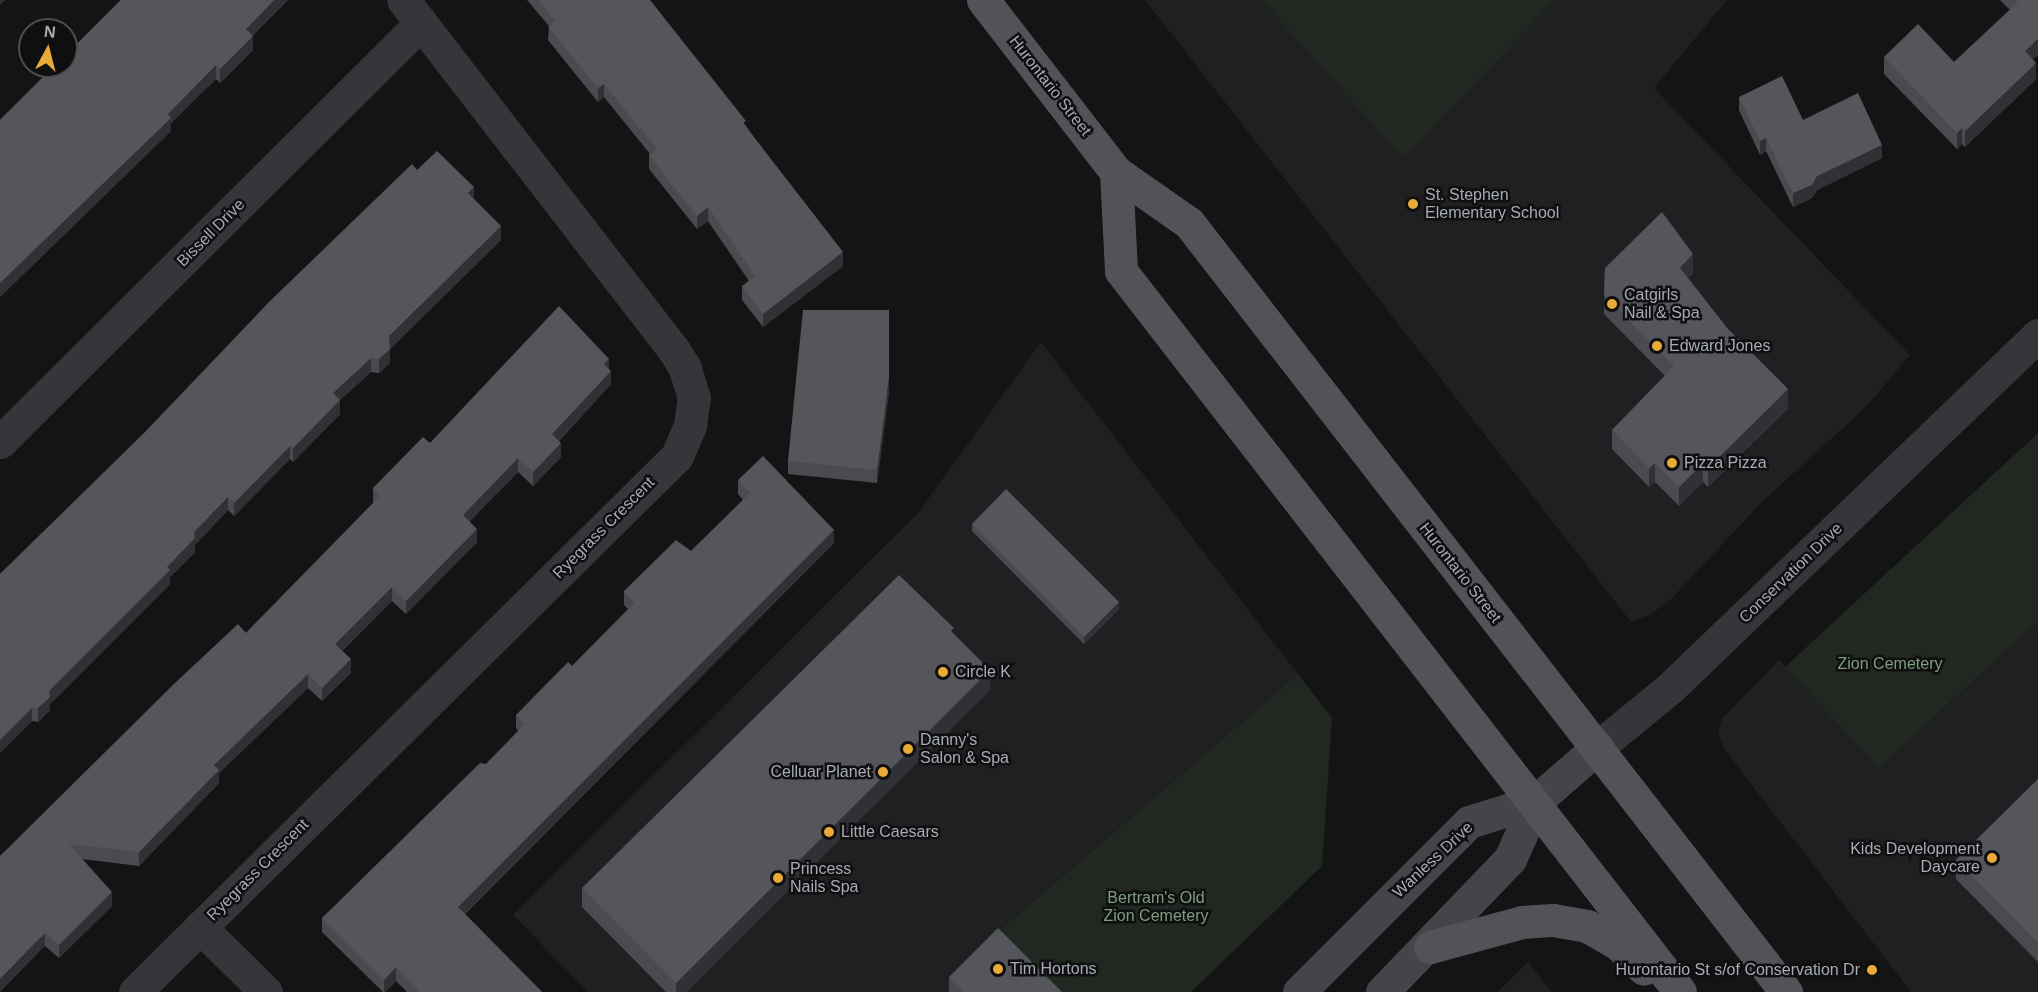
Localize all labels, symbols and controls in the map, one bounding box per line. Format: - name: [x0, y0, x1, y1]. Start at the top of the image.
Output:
- north arrow: [18, 18, 78, 78]
- text: N: [43, 22, 57, 41]
- street label: Hurontario Street: [1005, 32, 1095, 140]
- place label: St. Stephen Elementary School: [1425, 185, 1559, 223]
- street label: Bissell Drive: [173, 195, 249, 271]
- marker: St. Stephen Elementary School: [1406, 197, 1420, 211]
- place label: Catgirls Nail & Spa: [1624, 285, 1700, 323]
- marker: Catgirls Nail & Spa: [1605, 297, 1619, 311]
- place label: Edward Jones: [1669, 336, 1770, 356]
- marker: Edward Jones: [1650, 339, 1664, 353]
- place label: Pizza Pizza: [1684, 453, 1767, 473]
- marker: Pizza Pizza: [1665, 456, 1679, 470]
- street label: Ryegrass Crescent: [549, 473, 659, 583]
- street label: Hurontario Street: [1415, 519, 1505, 627]
- street label: Conservation Drive: [1735, 519, 1847, 627]
- park label: Zion Cemetery: [1838, 654, 1942, 674]
- place label: Circle K: [955, 662, 1011, 682]
- marker: Circle K: [936, 665, 950, 679]
- place label: Danny's Salon & Spa: [920, 730, 1009, 768]
- marker: Danny's Salon & Spa: [901, 742, 915, 756]
- place label: Celluar Planet: [770, 762, 871, 782]
- marker: Celluar Planet: [876, 765, 890, 779]
- street label: Ryegrass Crescent: [203, 815, 313, 925]
- street label: Wanless Drive: [1389, 818, 1477, 902]
- place label: Little Caesars: [841, 822, 939, 842]
- marker: Little Caesars: [822, 825, 836, 839]
- place label: Kids Development Daycare: [1850, 839, 1980, 877]
- marker: Kids Development Daycare: [1985, 851, 1999, 865]
- place label: Princess Nails Spa: [790, 859, 858, 897]
- marker: Princess Nails Spa: [771, 871, 785, 885]
- park label: Bertram's Old Zion Cemetery: [1104, 888, 1208, 926]
- place label: Tim Hortons: [1010, 959, 1097, 979]
- place label: Hurontario St s/of Conservation Dr: [1615, 960, 1860, 980]
- marker: Tim Hortons: [991, 962, 1005, 976]
- marker: Hurontario St s/of Conservation Dr: [1865, 963, 1879, 977]

